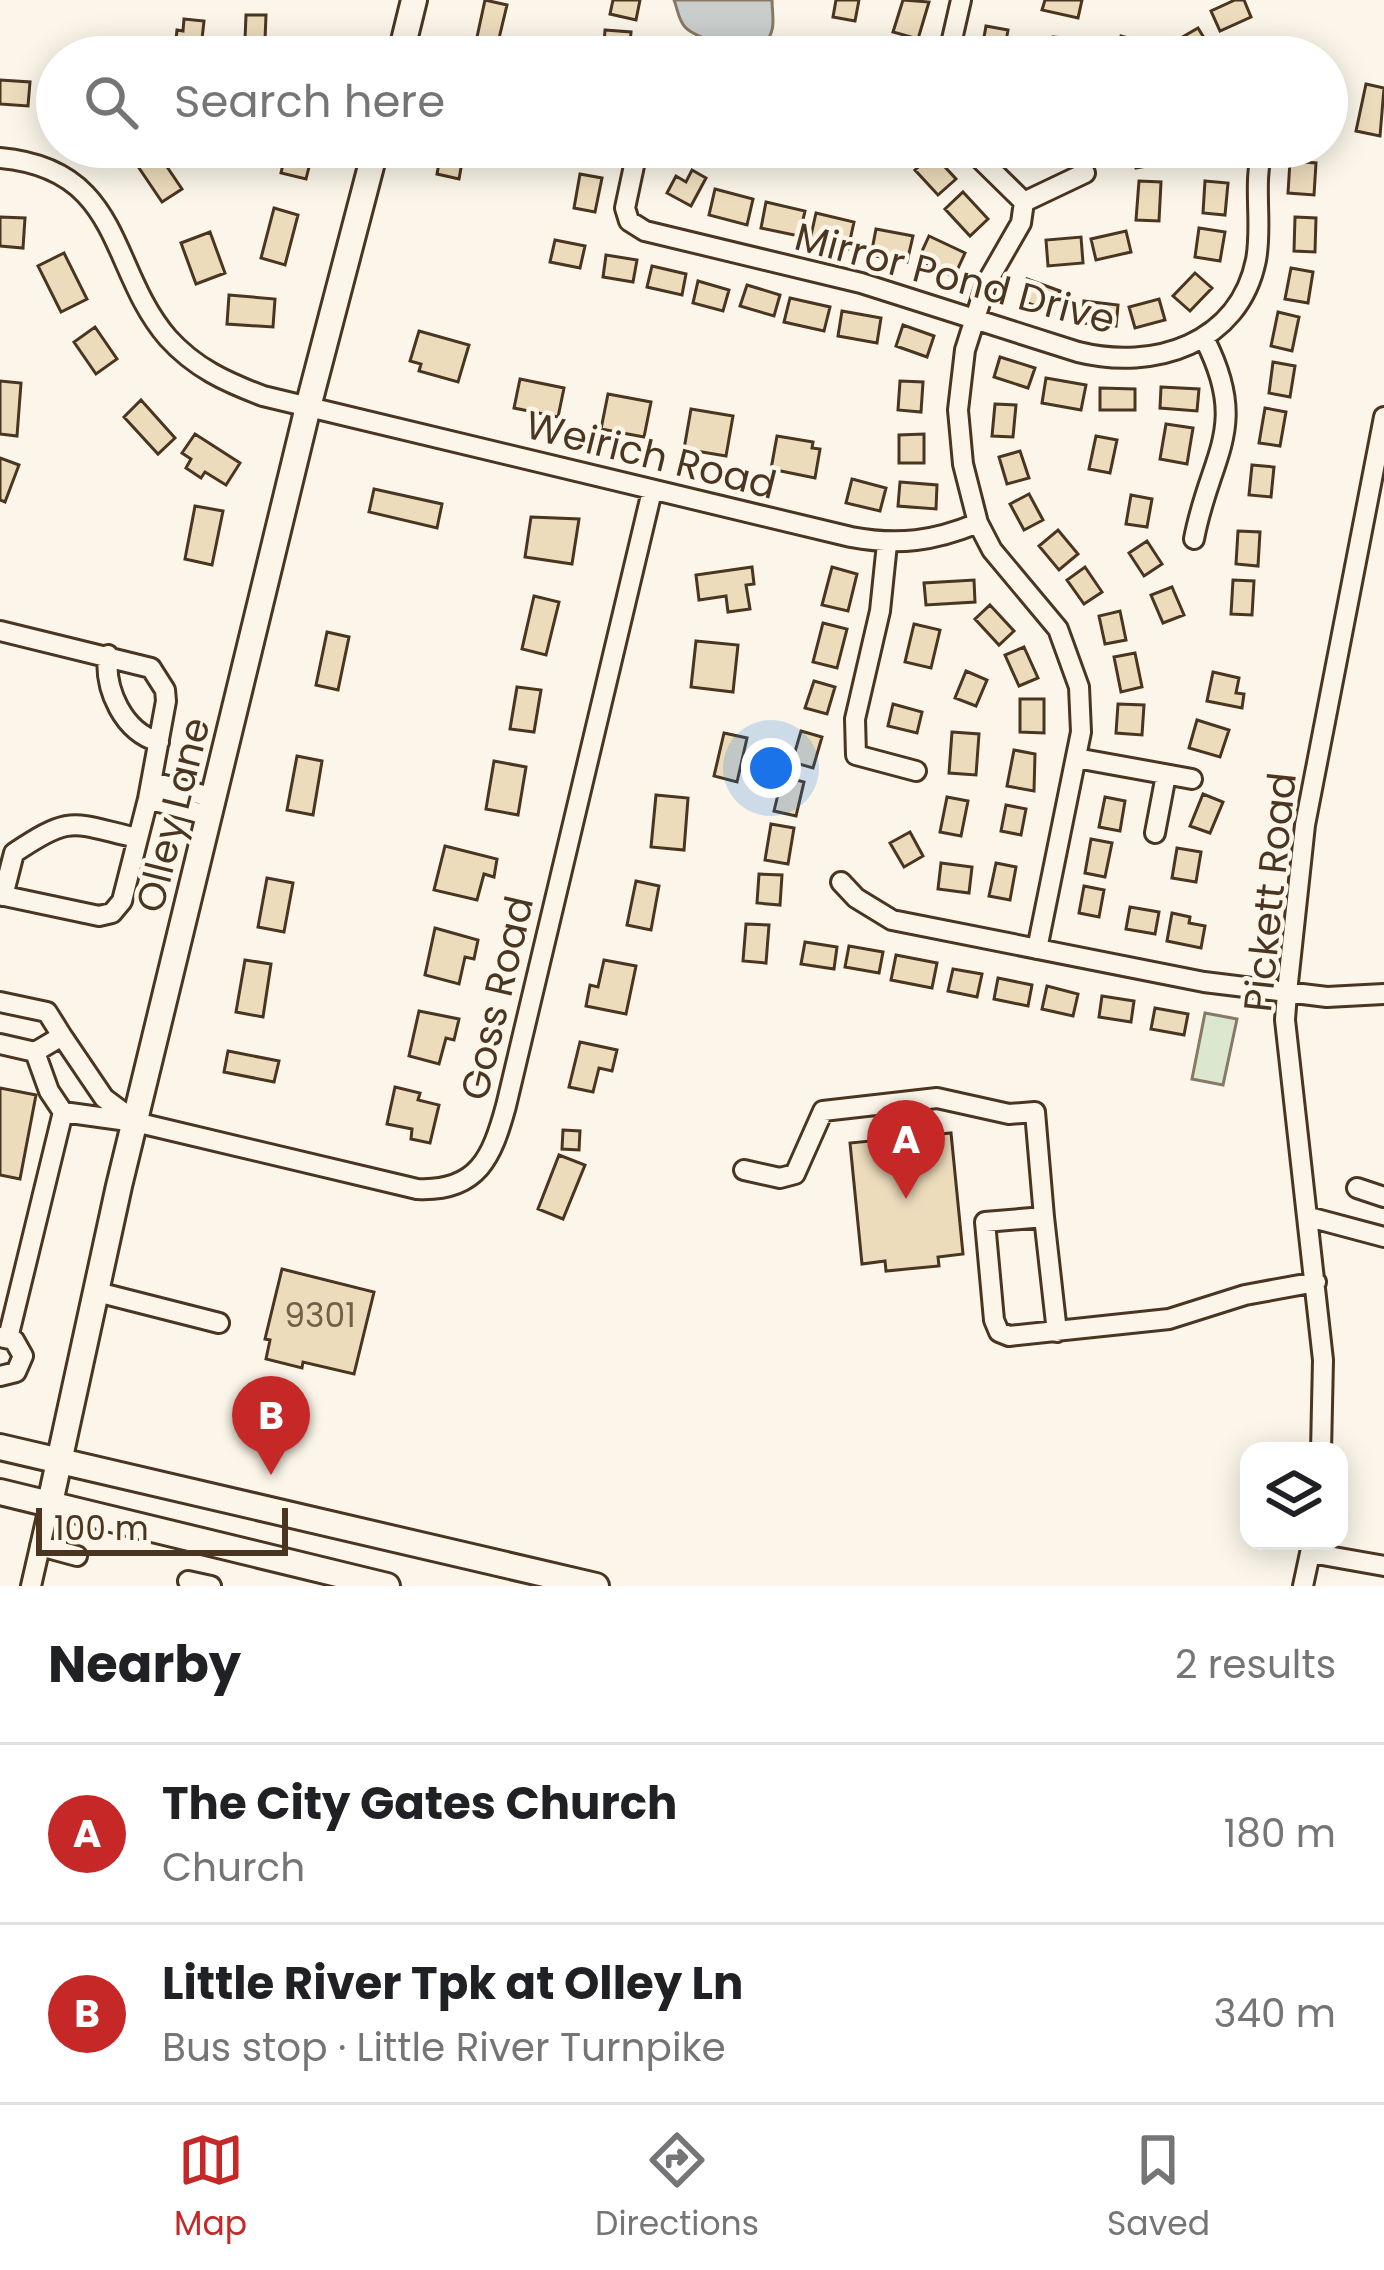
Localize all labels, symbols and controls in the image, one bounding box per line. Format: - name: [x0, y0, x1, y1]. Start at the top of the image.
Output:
- search box: [36, 36, 1348, 168]
- icon: search: [78, 69, 144, 135]
- text: Search here: [174, 70, 445, 133]
- street label: Mirror Pond Drive: [789, 209, 1121, 347]
- street label: Weirich Road: [520, 397, 782, 513]
- street label: Olley Lane: [122, 712, 224, 918]
- your location: [741, 738, 801, 798]
- street label: Pickett Road: [1230, 770, 1310, 1014]
- street label: Goss Road: [447, 891, 547, 1105]
- pin: A: [867, 1100, 945, 1199]
- house number: 9301: [284, 1292, 356, 1339]
- pin: B: [232, 1376, 310, 1475]
- map controls: [1240, 1442, 1348, 1550]
- button: layers: [1240, 1442, 1348, 1550]
- scale bar: [36, 1502, 288, 1555]
- text: 100 m: [54, 1505, 149, 1552]
- text: Nearby: [48, 1628, 241, 1700]
- text: 2 results: [1175, 1637, 1336, 1692]
- text: The City Gates Church: [162, 1772, 677, 1835]
- text: A: [73, 1806, 101, 1861]
- text: 180 m: [1224, 1806, 1336, 1861]
- text: Church: [162, 1840, 305, 1895]
- text: Little River Tpk at Olley Ln: [162, 1952, 743, 2015]
- text: B: [74, 1986, 100, 2041]
- text: 340 m: [1213, 1986, 1336, 2041]
- text: Bus stop · Little River Turnpike: [162, 2020, 726, 2075]
- tab: Map: [174, 2127, 247, 2249]
- tab: Directions: [595, 2127, 759, 2249]
- tab: Saved: [1107, 2127, 1210, 2249]

